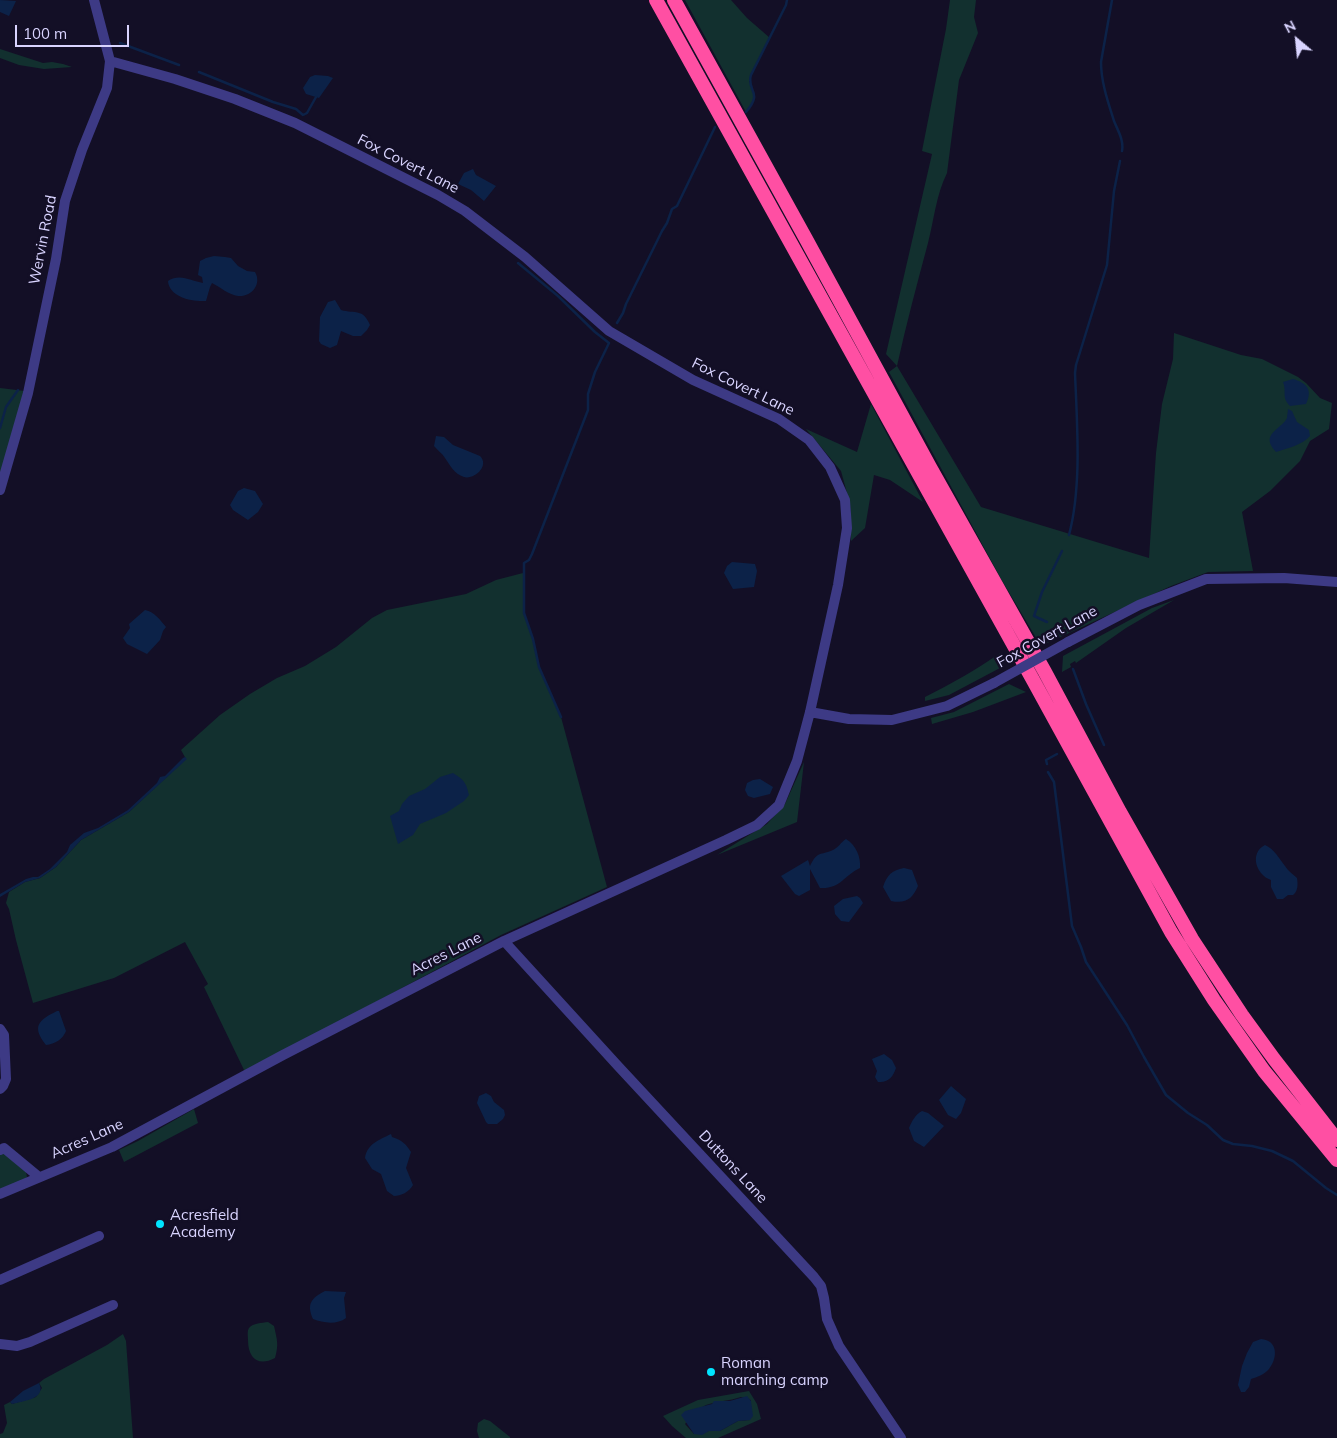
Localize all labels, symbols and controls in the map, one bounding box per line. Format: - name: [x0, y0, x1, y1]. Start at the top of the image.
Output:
- scale bar: [18, 15, 131, 47]
- north arrow: [1272, 15, 1322, 65]
- text: N: [1281, 16, 1299, 37]
- text: 100 m: [23, 24, 67, 43]
- street label: Fox Covert Lane: [354, 131, 462, 197]
- street label: Wervin Road: [25, 194, 61, 286]
- street label: Fox Covert Lane: [689, 354, 797, 420]
- street label: Fox Covert Lane: [994, 602, 1100, 672]
- street label: Acres Lane: [407, 928, 485, 980]
- street label: Acres Lane: [48, 1115, 126, 1163]
- street label: Duttons Lane: [695, 1127, 771, 1207]
- place label: Acresfield Academy: [170, 1206, 239, 1241]
- marker: Acresfield Academy: [154, 1218, 166, 1230]
- place label: Roman marching camp: [721, 1354, 829, 1389]
- marker: Roman marching camp: [705, 1366, 717, 1378]

